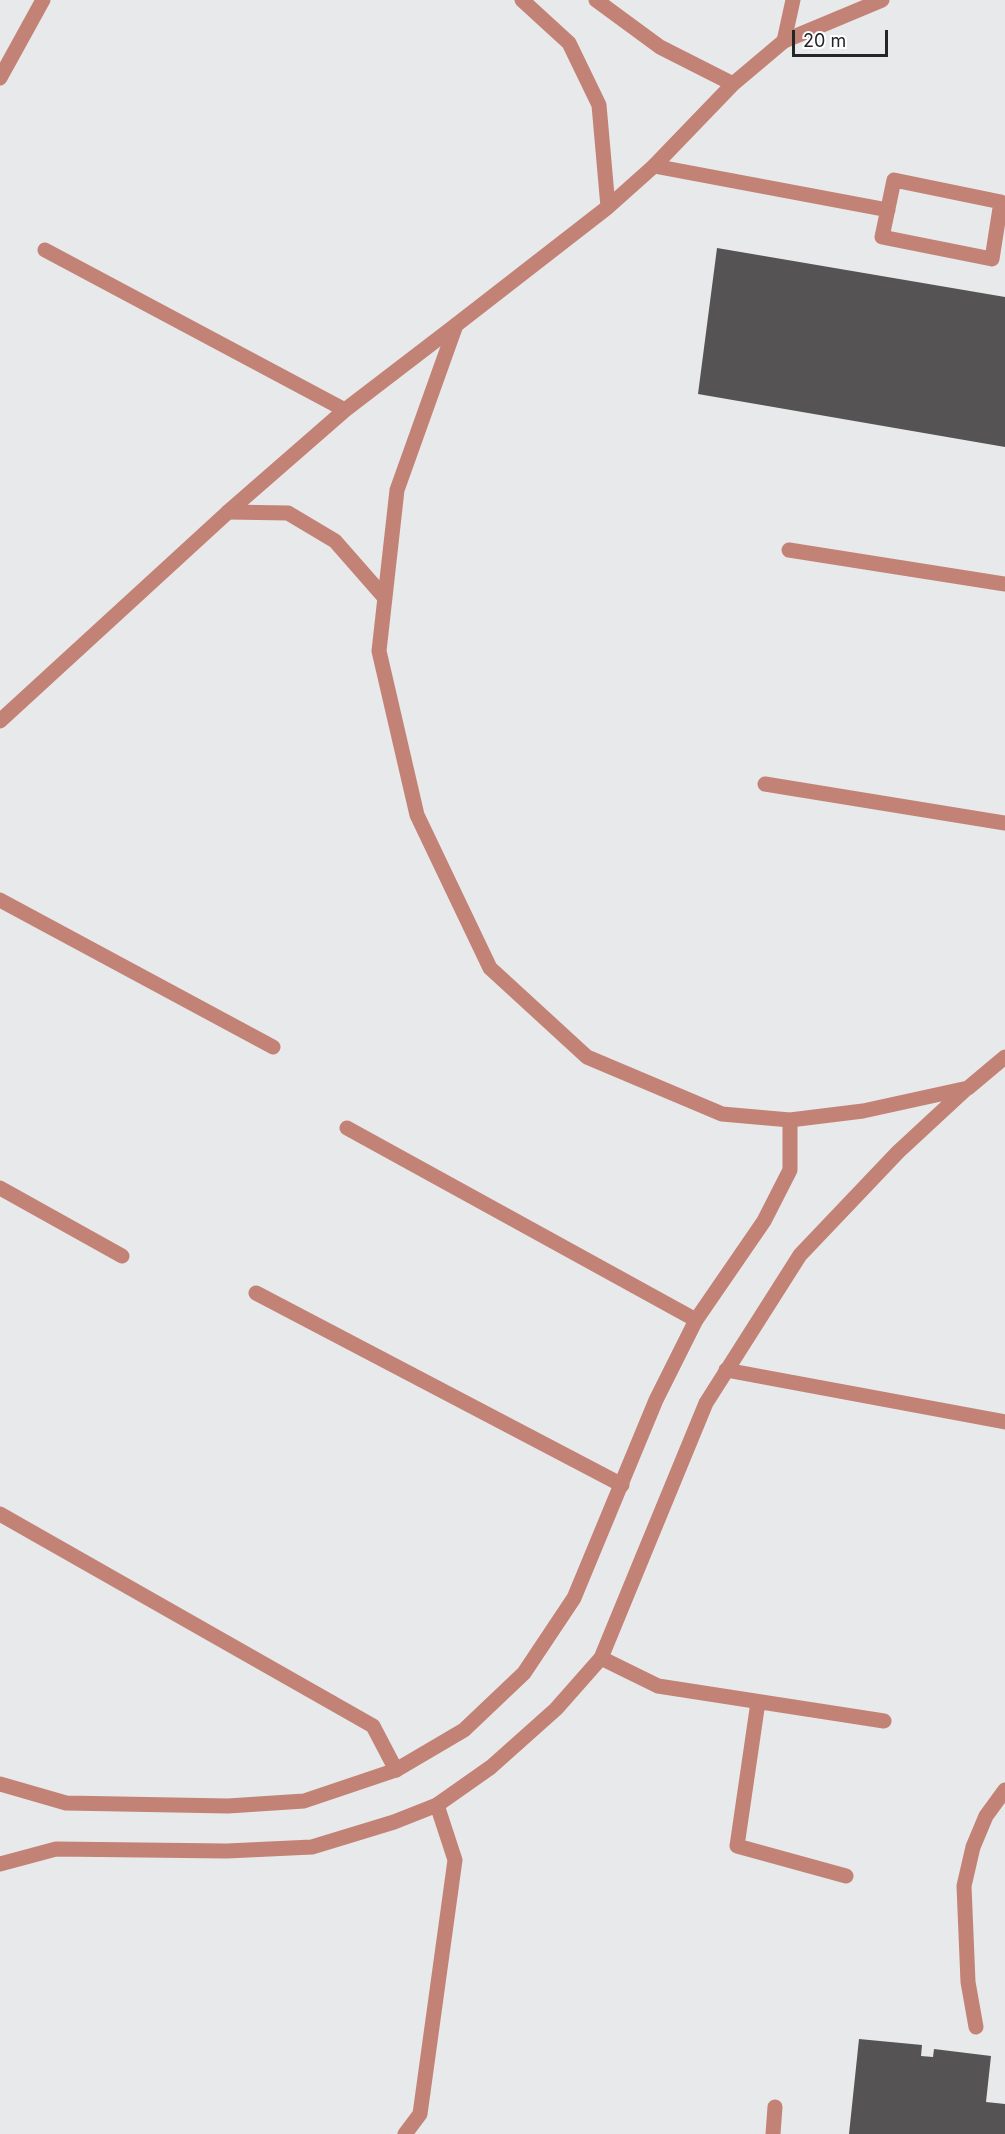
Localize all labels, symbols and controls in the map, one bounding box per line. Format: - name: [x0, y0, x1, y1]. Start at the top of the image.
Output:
- scale bar: [795, 18, 891, 56]
- text: 20 m: [803, 30, 846, 51]

